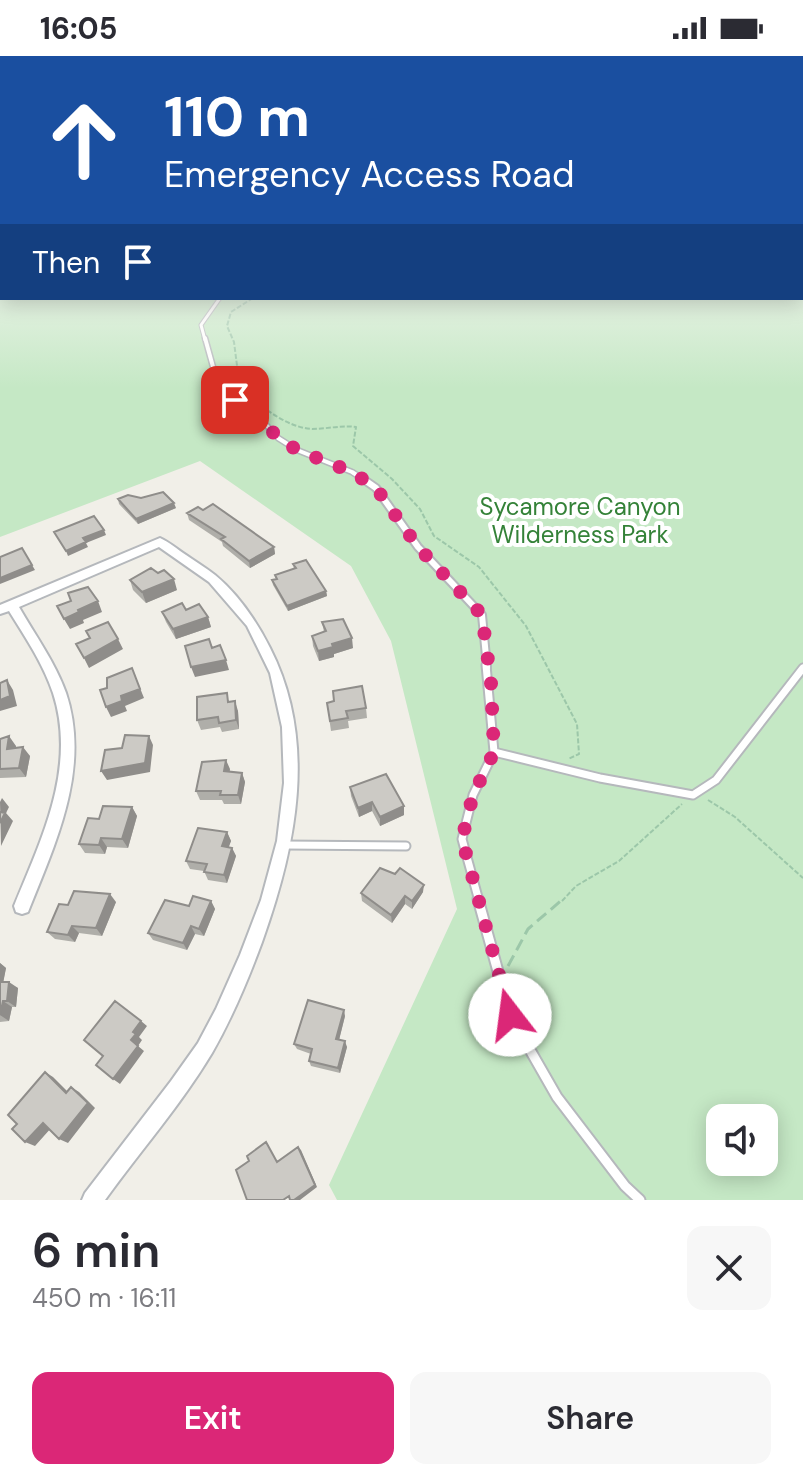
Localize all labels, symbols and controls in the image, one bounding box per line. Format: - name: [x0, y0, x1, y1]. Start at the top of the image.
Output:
- text: 16:05: [40, 9, 117, 48]
- text: 110 m: [164, 80, 310, 153]
- icon: ahead: [32, 88, 136, 192]
- text: Emergency Access Road: [164, 151, 575, 198]
- icon: arrive: [116, 240, 160, 284]
- text: Then: [32, 243, 100, 282]
- pin: [201, 366, 269, 434]
- icon: arrive: [213, 378, 257, 422]
- park label: Sycamore Canyon Wilderness Park: [480, 491, 680, 550]
- position arrow: [468, 973, 552, 1057]
- map controls: [706, 1104, 778, 1176]
- button: sound: [706, 1104, 778, 1176]
- text: 6 min: [32, 1219, 160, 1282]
- button: close: [687, 1226, 771, 1310]
- text: 450 m · 16:11: [32, 1281, 176, 1315]
- button: Exit: [32, 1372, 394, 1464]
- button: Share: [410, 1372, 771, 1464]

